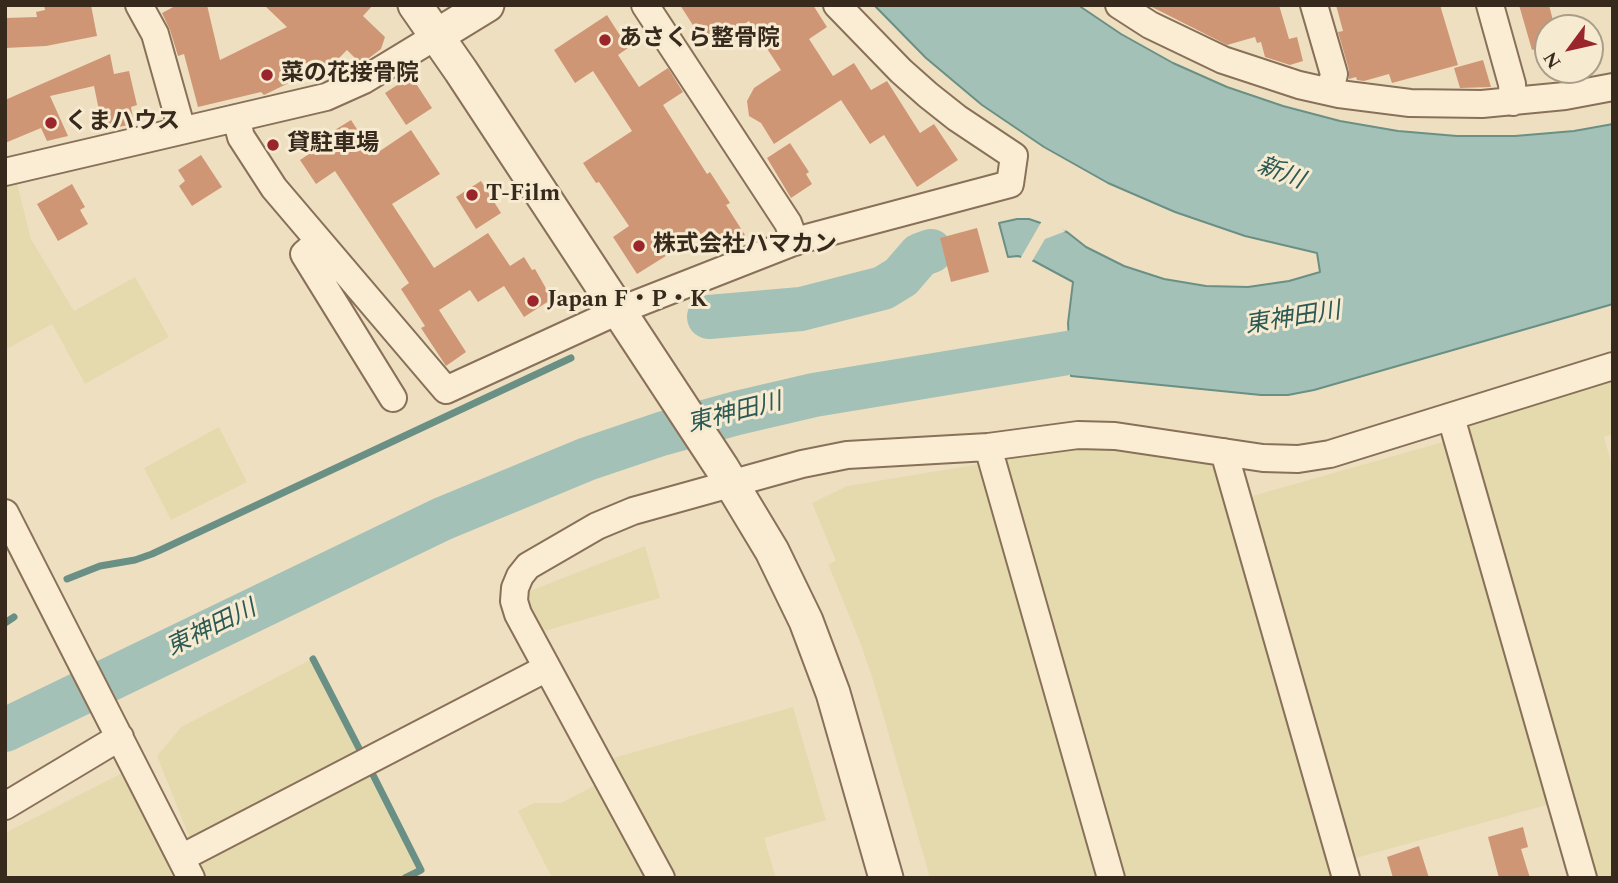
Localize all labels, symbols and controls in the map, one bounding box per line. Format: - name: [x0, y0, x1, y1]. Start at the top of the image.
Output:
- north arrow: [1534, 14, 1604, 84]
- place label: あさくら整骨院: [619, 26, 780, 54]
- marker: あさくら整骨院: [597, 32, 613, 48]
- text: N: [1536, 45, 1569, 74]
- place label: 菜の花接骨院: [281, 61, 419, 89]
- marker: 菜の花接骨院: [259, 67, 275, 83]
- place label: くまハウス: [65, 109, 180, 137]
- marker: くまハウス: [43, 115, 59, 131]
- place label: 貸駐車場: [287, 131, 379, 159]
- marker: 貸駐車場: [265, 137, 281, 153]
- water label: 新川: [1252, 153, 1308, 197]
- place label: T-Film: [486, 181, 560, 209]
- marker: T-Film: [464, 187, 480, 203]
- place label: 株式会社ハマカン: [653, 232, 837, 260]
- marker: 株式会社ハマカン: [631, 238, 647, 254]
- place label: Japan F・P・K: [547, 287, 708, 315]
- marker: Japan F・P・K: [525, 293, 541, 309]
- water label: 東神田川: [1243, 298, 1343, 342]
- water label: 東神田川: [685, 389, 785, 441]
- water label: 東神田川: [163, 596, 261, 664]

